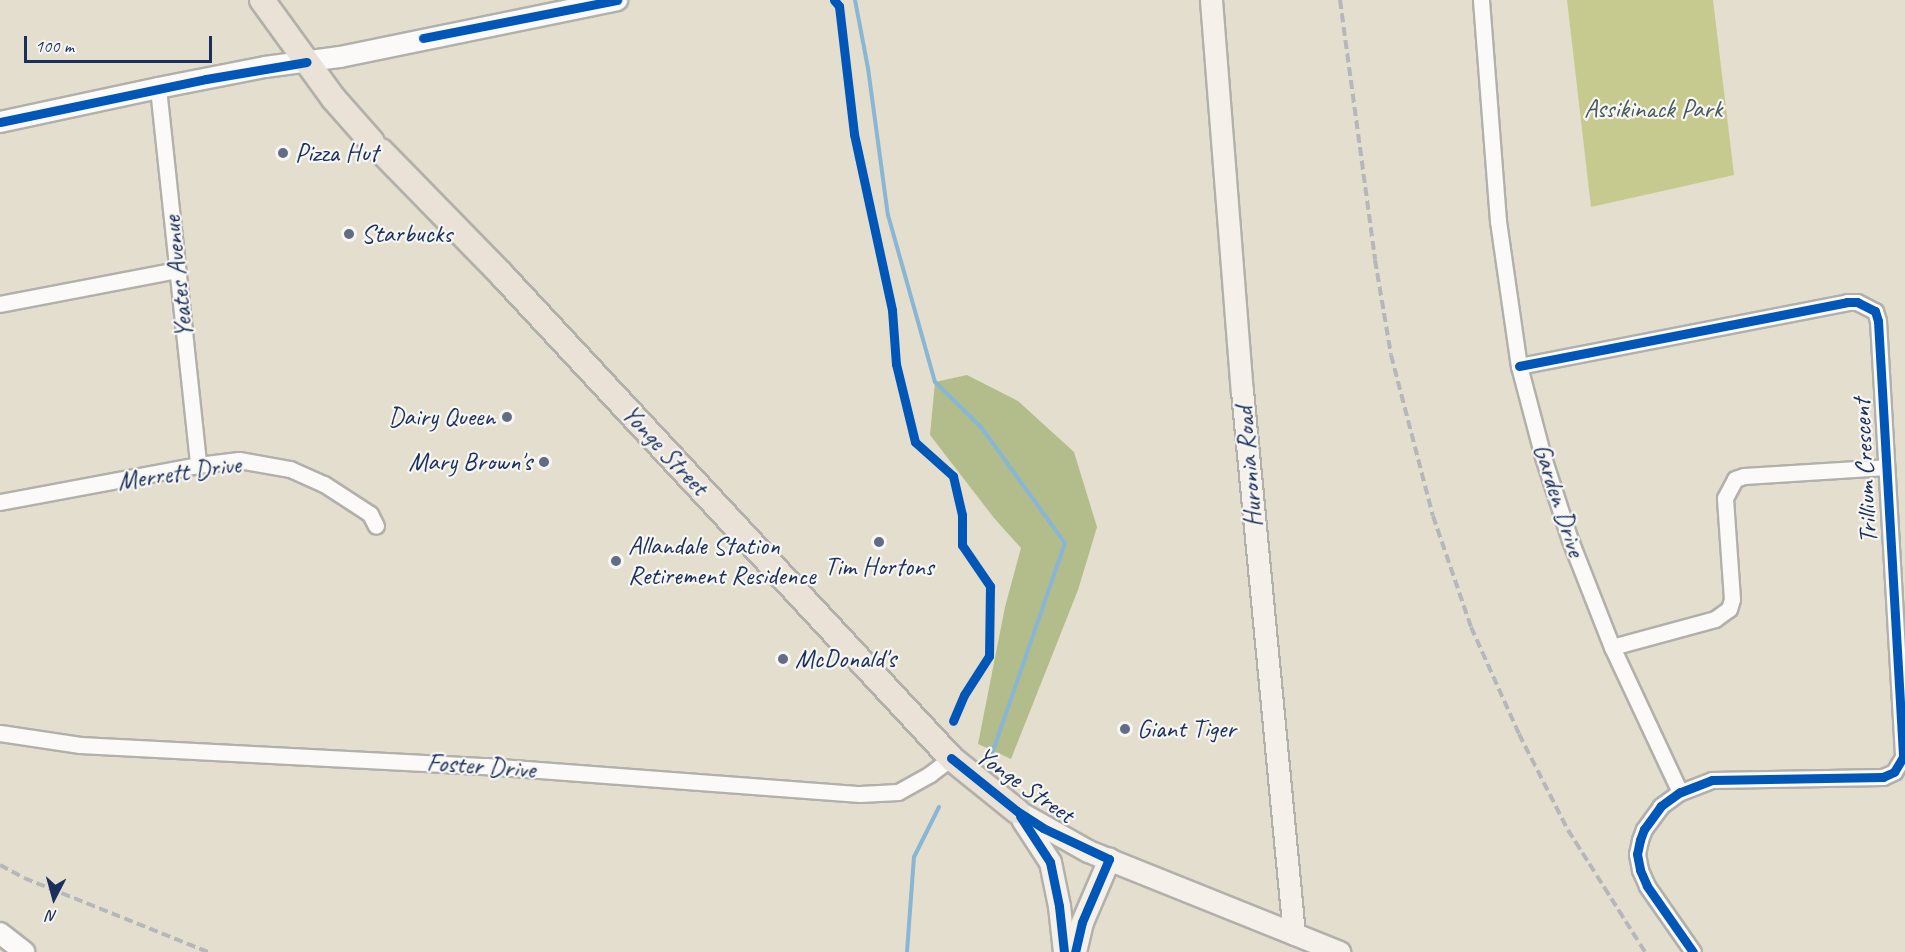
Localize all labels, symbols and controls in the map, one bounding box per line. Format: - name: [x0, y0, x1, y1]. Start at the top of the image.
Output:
- scale bar: [27, 24, 214, 62]
- text: 100 m: [35, 35, 74, 57]
- park label: Assikinack Park: [1584, 93, 1722, 125]
- place label: Pizza Hut: [295, 137, 378, 169]
- marker: Pizza Hut: [276, 146, 290, 160]
- street label: Yeates Avenue: [156, 215, 200, 339]
- place label: Starbucks: [361, 218, 452, 250]
- marker: Starbucks: [342, 227, 356, 241]
- street label: Trillium Crescent: [1846, 397, 1884, 545]
- street label: Yonge Street: [615, 398, 715, 502]
- place label: Dairy Queen: [388, 401, 495, 433]
- street label: Huronia Road: [1228, 406, 1270, 528]
- marker: Dairy Queen: [500, 410, 514, 424]
- street label: Garden Drive: [1526, 440, 1592, 560]
- place label: Mary Brown's: [408, 446, 532, 478]
- street label: Merrett Drive: [115, 449, 243, 497]
- marker: Mary Brown's: [537, 455, 551, 469]
- place label: Allandale Station Retirement Residence: [628, 530, 815, 592]
- marker: Tim Hortons: [872, 535, 886, 549]
- place label: Tim Hortons: [824, 551, 934, 583]
- marker: Allandale Station Retirement Residence: [609, 554, 623, 568]
- place label: McDonald's: [795, 643, 896, 675]
- marker: McDonald's: [776, 652, 790, 666]
- place label: Giant Tiger: [1137, 713, 1236, 745]
- marker: Giant Tiger: [1118, 722, 1132, 736]
- street label: Yonge Street: [970, 740, 1080, 830]
- street label: Foster Drive: [426, 747, 536, 785]
- north arrow: [24, 868, 84, 928]
- text: N: [46, 905, 58, 926]

